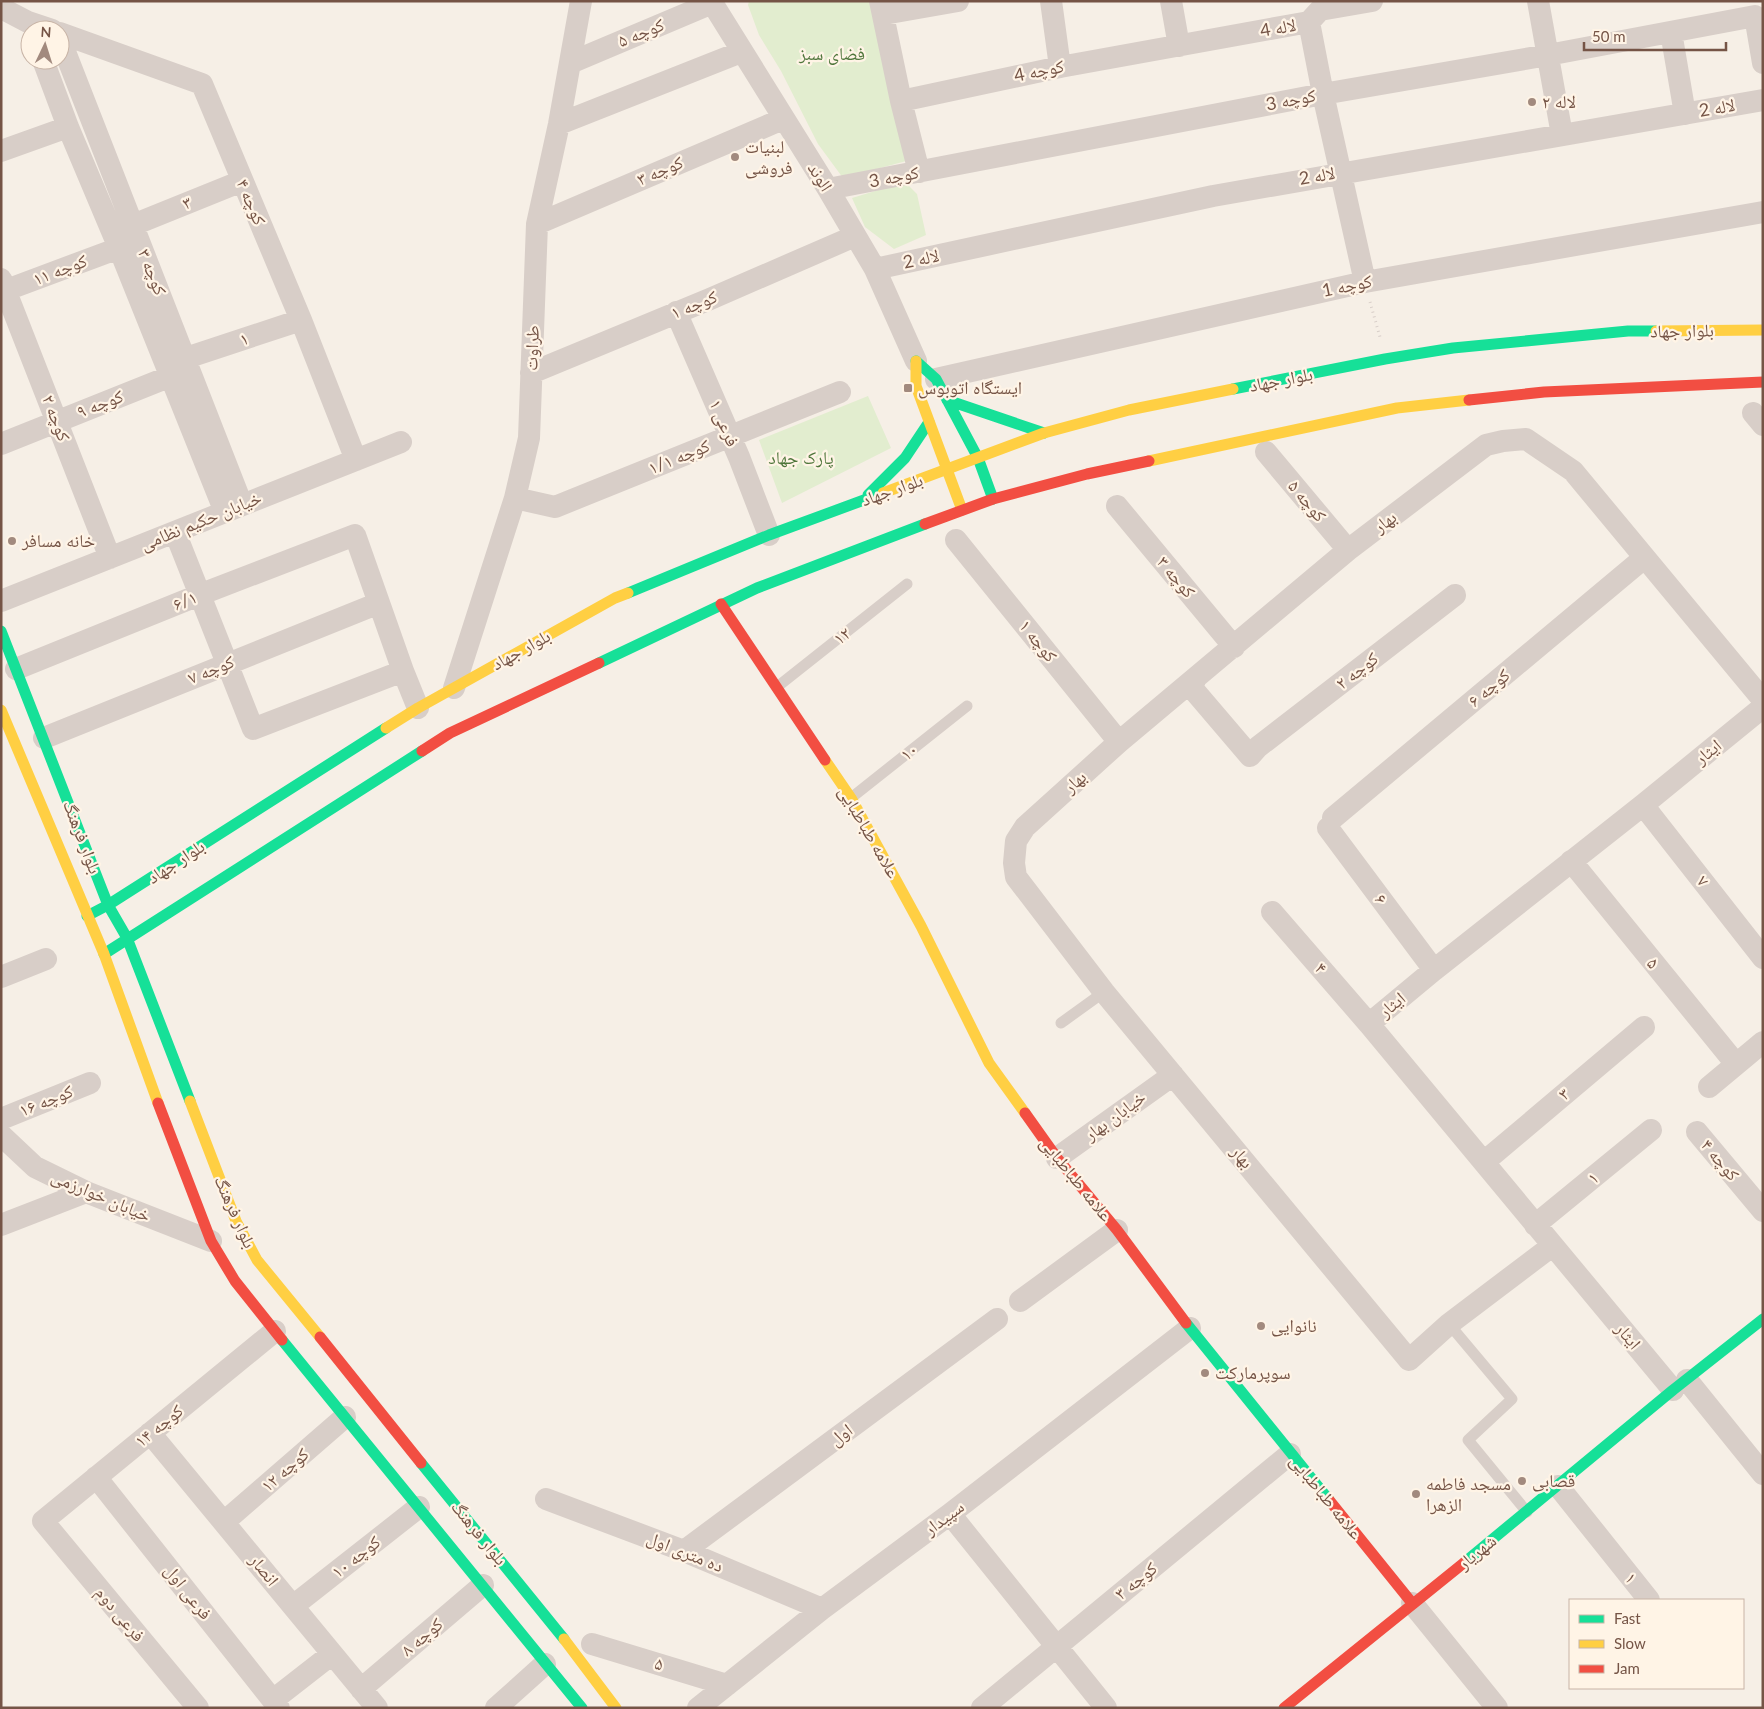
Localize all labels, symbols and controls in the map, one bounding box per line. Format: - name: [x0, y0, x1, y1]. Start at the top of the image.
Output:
- street label: کوچه ۵: [614, 13, 668, 52]
- street label: لاله 4: [1258, 13, 1298, 41]
- north arrow: [20, 20, 70, 70]
- scale bar: [1584, 20, 1726, 52]
- text: N: [40, 23, 52, 40]
- text: 50 m: [1592, 27, 1626, 45]
- park label: فضای سبز: [798, 42, 865, 65]
- street label: کوچه 4: [1012, 54, 1066, 87]
- street label: کوچه 3: [1264, 83, 1318, 115]
- place label: لاله ۲: [1542, 90, 1576, 112]
- street label: لاله 2: [1697, 93, 1737, 121]
- marker: لاله ۲: [1526, 96, 1538, 108]
- place label: لبنیات فروشی: [745, 135, 792, 179]
- street label: کوچه ۳: [633, 150, 687, 190]
- marker: لبنیات فروشی: [729, 151, 741, 163]
- street label: الوند: [804, 158, 838, 195]
- street label: کوچه 3: [867, 160, 921, 192]
- street label: لاله 2: [1297, 161, 1337, 189]
- street label: کوچه ۴: [232, 175, 272, 229]
- street label: ۳: [179, 190, 194, 214]
- street label: لاله 2: [901, 243, 941, 273]
- street label: کوچه ۳: [133, 245, 172, 299]
- street label: کوچه ۱۱: [29, 249, 91, 290]
- street label: کوچه 1: [1320, 269, 1374, 302]
- street label: کوچه ۱: [667, 285, 721, 324]
- street label: بلوار جهاد: [1650, 318, 1714, 342]
- street label: طراوت: [519, 325, 543, 371]
- street label: ۱: [236, 326, 251, 350]
- street label: بلوار جهاد: [1247, 362, 1314, 396]
- place label: ایستگاه اتوبوس: [918, 376, 1022, 399]
- marker: ایستگاه اتوبوس: [902, 382, 914, 394]
- street label: کوچه ۹: [73, 384, 127, 423]
- street label: کوچه ۲: [37, 391, 76, 445]
- street label: فرعی ۱: [704, 396, 745, 450]
- street label: کوچه ۱/۱: [645, 434, 713, 479]
- park label: پارک جهاد: [768, 446, 834, 469]
- street label: بلوار جهاد: [858, 468, 926, 511]
- street label: کوچه ۵: [1283, 475, 1332, 527]
- street label: خیابان حکیم نظامی: [137, 486, 265, 556]
- street label: بهار: [1368, 505, 1401, 538]
- place label: خانه مسافر: [21, 529, 95, 551]
- marker: خانه مسافر: [6, 535, 18, 547]
- street label: کوچه ۳: [1152, 551, 1201, 603]
- street label: ۶/۱: [169, 585, 200, 615]
- street label: کوچه ۱: [1014, 615, 1063, 667]
- street label: ۱۲: [828, 622, 855, 649]
- street label: بلوار جهاد: [487, 624, 554, 675]
- street label: کوچه ۲: [1331, 646, 1383, 694]
- street label: کوچه ۷: [184, 650, 238, 689]
- street label: کوچه ۶: [1463, 663, 1515, 712]
- street label: ایثار: [1689, 734, 1726, 770]
- street label: ۱۰: [895, 738, 922, 765]
- street label: بهار: [1058, 765, 1091, 798]
- street label: علامه طباطبایی: [834, 781, 905, 882]
- street label: بلوار فرهنگ: [58, 797, 107, 877]
- street label: بلوار جهاد: [143, 834, 209, 888]
- street label: ۷: [1693, 870, 1715, 890]
- street label: ۶: [1371, 889, 1393, 908]
- street label: ۵: [1643, 952, 1665, 972]
- street label: ۴: [1311, 957, 1333, 978]
- street label: ایثار: [1373, 987, 1410, 1023]
- street label: کوچه ۱۶: [15, 1079, 77, 1121]
- street label: ۳: [1553, 1082, 1574, 1104]
- street label: خیابان بهار: [1079, 1086, 1150, 1146]
- street label: علامه طباطبایی: [1035, 1131, 1118, 1226]
- street label: کوچه ۴: [1696, 1134, 1745, 1186]
- street label: بهار: [1226, 1140, 1259, 1173]
- street label: خیابان خوارزمی: [48, 1164, 154, 1227]
- street label: ۱: [1582, 1166, 1602, 1188]
- street label: بلوار فرهنگ: [210, 1172, 262, 1251]
- place label: نانوایی: [1271, 1314, 1317, 1337]
- street label: ایثار: [1610, 1317, 1646, 1354]
- marker: نانوایی: [1255, 1320, 1267, 1332]
- place label: سوپرمارکت: [1215, 1361, 1291, 1384]
- marker: سوپرمارکت: [1199, 1367, 1211, 1379]
- street label: کوچه ۱۴: [130, 1399, 188, 1452]
- street label: اول: [824, 1418, 857, 1451]
- street label: کوچه ۱۲: [256, 1442, 314, 1497]
- street label: علامه طباطبایی: [1285, 1449, 1368, 1544]
- place label: قصابی: [1532, 1469, 1575, 1492]
- place label: مسجد فاطمه الزهرا: [1426, 1472, 1511, 1515]
- marker: قصابی: [1516, 1475, 1528, 1487]
- marker: مسجد فاطمه الزهرا: [1410, 1488, 1422, 1500]
- street label: سپیدار: [918, 1495, 969, 1541]
- street label: بلوار فرهنگ: [447, 1496, 513, 1570]
- street label: ده متری اول: [644, 1526, 727, 1577]
- street label: شهریار: [1452, 1529, 1500, 1574]
- street label: کوچه ۱۰: [326, 1530, 385, 1583]
- street label: انصار: [245, 1548, 284, 1590]
- street label: کوچه ۳: [1110, 1556, 1162, 1605]
- street label: فرعی اول: [160, 1559, 217, 1624]
- street label: ۱: [1621, 1567, 1643, 1587]
- street label: فرعی دوم: [90, 1581, 150, 1647]
- legend: [1569, 1599, 1744, 1689]
- text: Fast: [1614, 1609, 1641, 1627]
- street label: کوچه ۸: [396, 1612, 448, 1661]
- text: Slow: [1614, 1634, 1646, 1652]
- street label: ۵: [652, 1651, 666, 1675]
- text: Jam: [1614, 1659, 1640, 1677]

